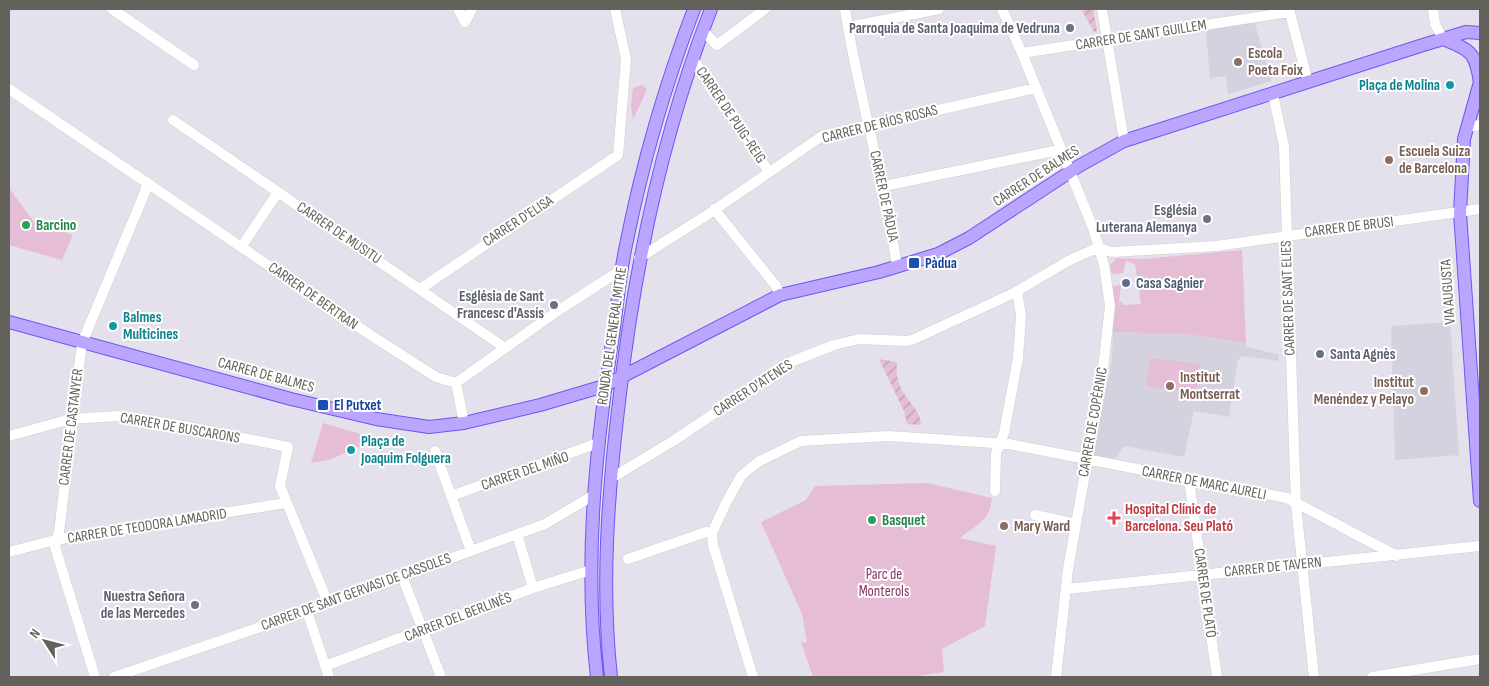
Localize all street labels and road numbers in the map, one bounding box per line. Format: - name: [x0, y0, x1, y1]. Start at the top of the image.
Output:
- street label: CARRER DE SANT GUILLEM: [1074, 15, 1208, 55]
- street label: CARRER DE PUIG-REIG: [692, 63, 770, 167]
- street label: CARRER DE RÍOS ROSAS: [820, 100, 940, 148]
- street label: CARRER DE BALMES: [989, 141, 1083, 211]
- street label: CARRER DE PÀDUA: [865, 149, 903, 244]
- street label: CARRER D'ELISA: [479, 191, 557, 251]
- street label: CARRER DE MUSITU: [293, 198, 385, 268]
- street label: CARRER DE BRUSI: [1303, 212, 1395, 242]
- street label: CARRER DE SANT ELIES: [1276, 240, 1300, 356]
- street label: CARRER DE BERTRAN: [264, 258, 362, 334]
- street label: VIA AUGUSTA: [1436, 258, 1460, 325]
- street label: RONDA DEL GENERAL MITRE: [593, 266, 631, 406]
- street label: CARRER DE BALMES: [216, 353, 316, 397]
- street label: CARRER D'ATENES: [710, 355, 796, 421]
- street label: CARRER DE COPÈRNIC: [1074, 366, 1112, 478]
- street label: CARRER DE CASTANYER: [54, 367, 88, 487]
- street label: CARRER DE BUSCARONS: [119, 408, 241, 448]
- street label: CARRER DEL MIÑO: [479, 447, 571, 495]
- street label: CARRER DE MARC AURELI: [1140, 462, 1268, 504]
- street label: CARRER DE TEODORA LAMADRID: [66, 504, 228, 548]
- street label: CARRER DE PLATÓ: [1189, 547, 1221, 639]
- street label: CARRER DE SANT GERVASI DE CASSOLES: [258, 549, 454, 635]
- street label: CARRER DE TAVERN: [1223, 552, 1323, 582]
- street label: CARRER DEL BERLINÈS: [402, 588, 514, 646]

